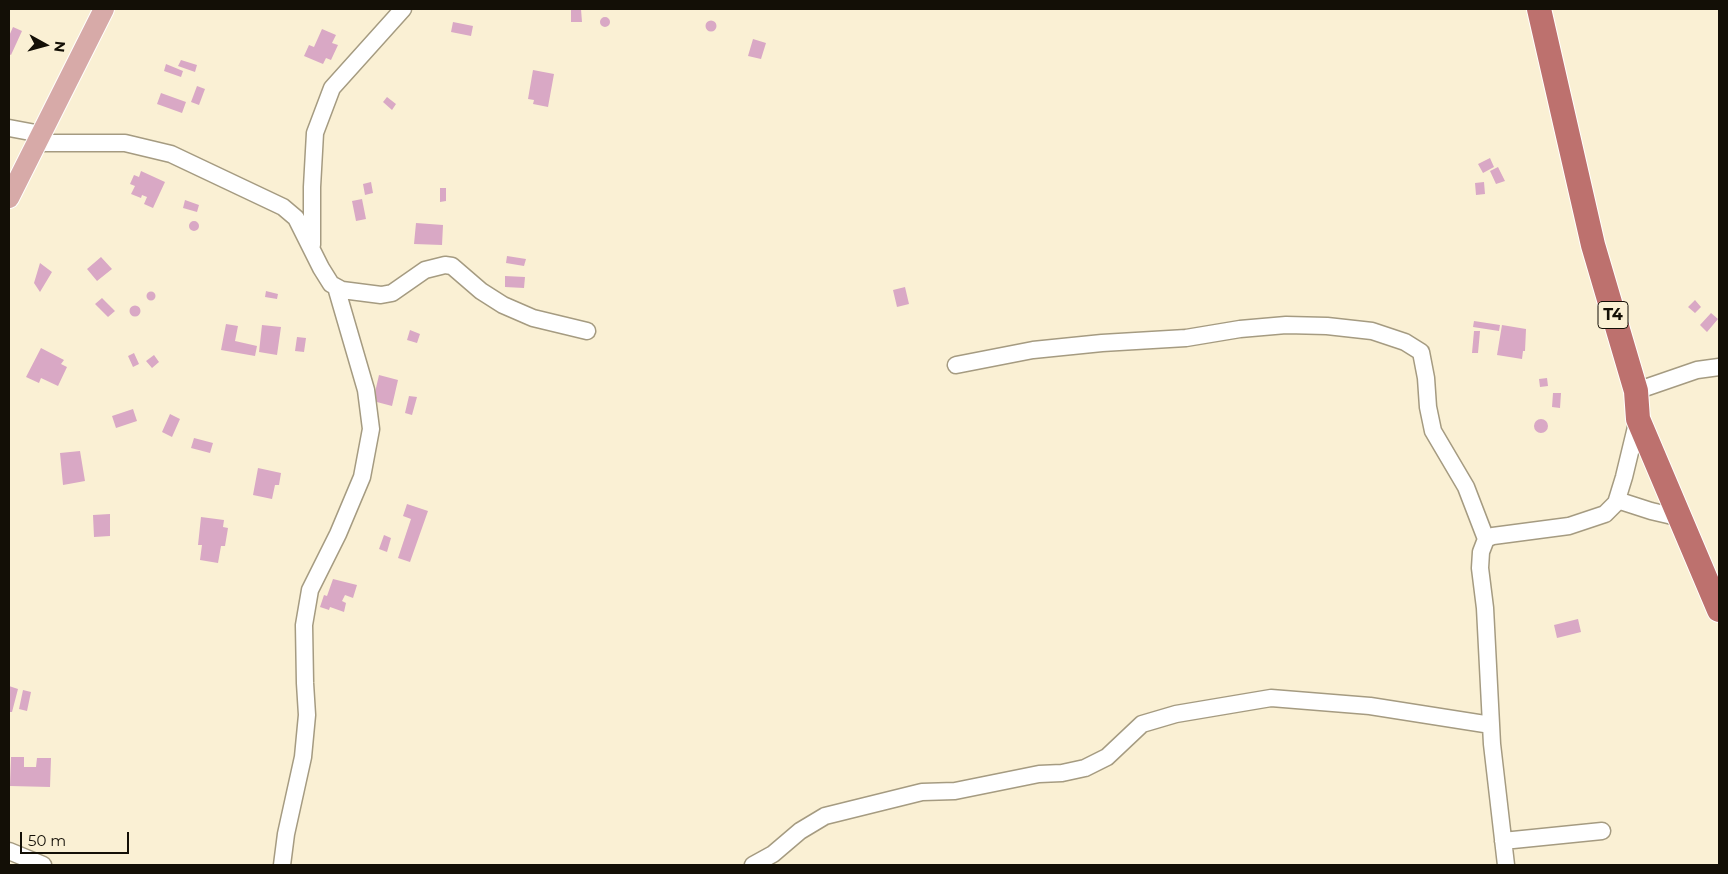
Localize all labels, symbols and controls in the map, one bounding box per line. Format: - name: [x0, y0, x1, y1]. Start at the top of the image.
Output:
- north arrow: [20, 20, 70, 70]
- text: N: [50, 40, 70, 54]
- road number: T4: [1598, 302, 1628, 328]
- scale bar: [22, 822, 131, 854]
- text: 50 m: [28, 831, 66, 850]

